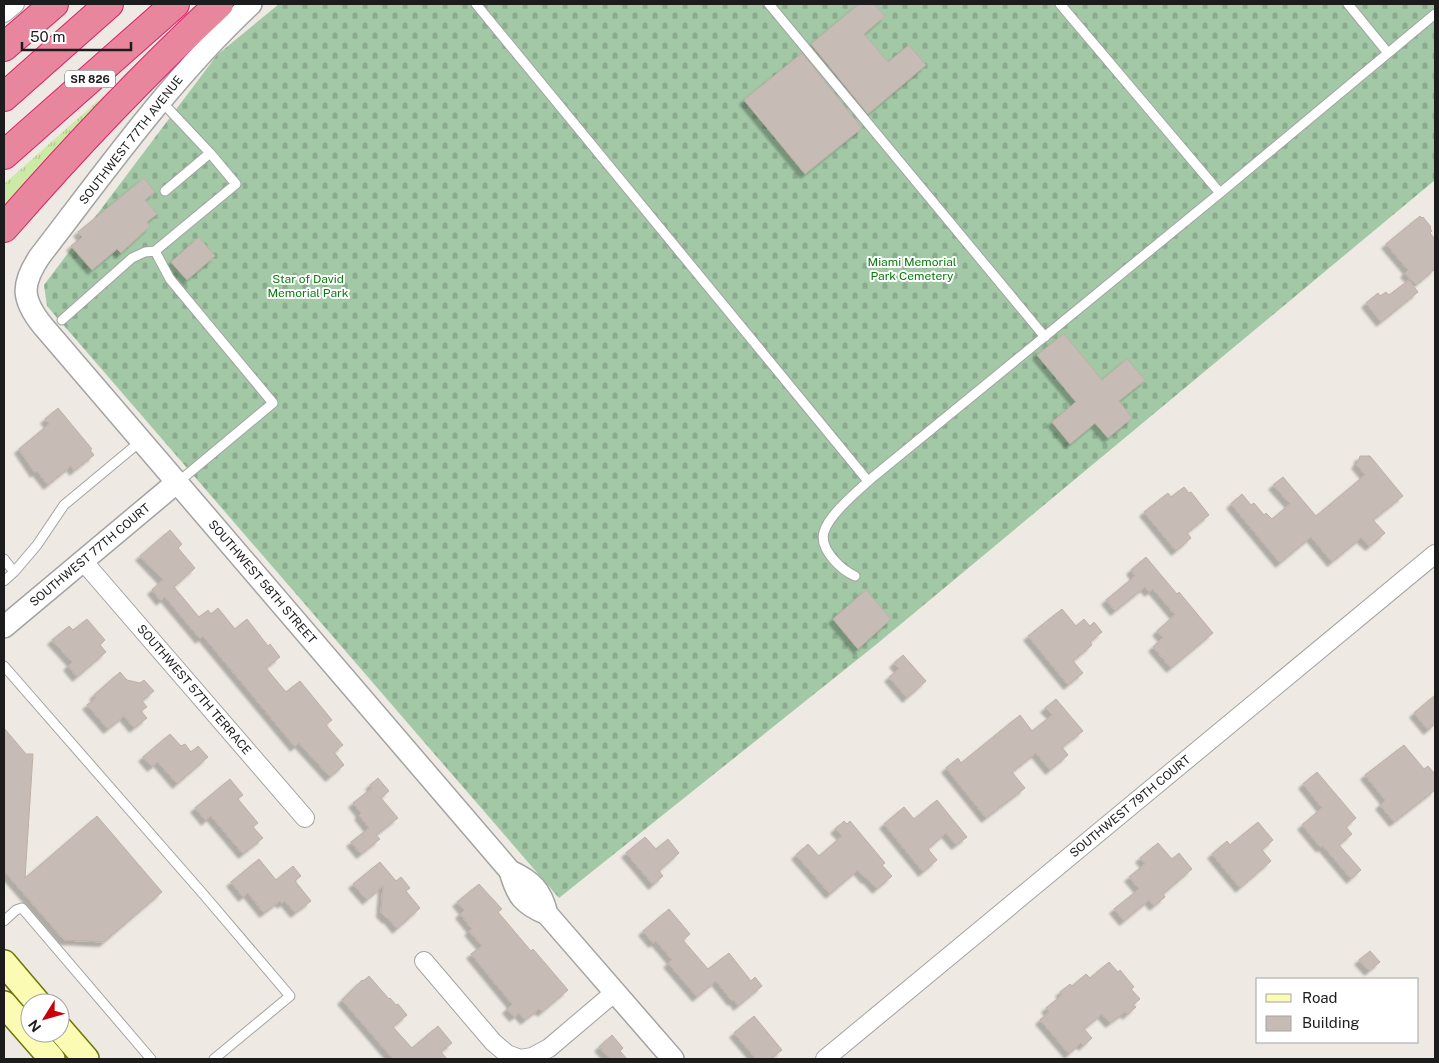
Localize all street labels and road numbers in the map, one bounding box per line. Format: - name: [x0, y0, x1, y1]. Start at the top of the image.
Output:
- road number: SR 826: [65, 70, 115, 88]
- street label: SOUTHWEST 77TH AVENUE: [76, 73, 186, 207]
- street label: SOUTHWEST 77TH COURT: [27, 501, 153, 609]
- street label: SOUTHWEST 58TH STREET: [206, 517, 319, 647]
- street label: SOUTHWEST 57TH TERRACE: [134, 622, 254, 757]
- street label: SOUTHWEST 79TH COURT: [1067, 753, 1193, 860]

